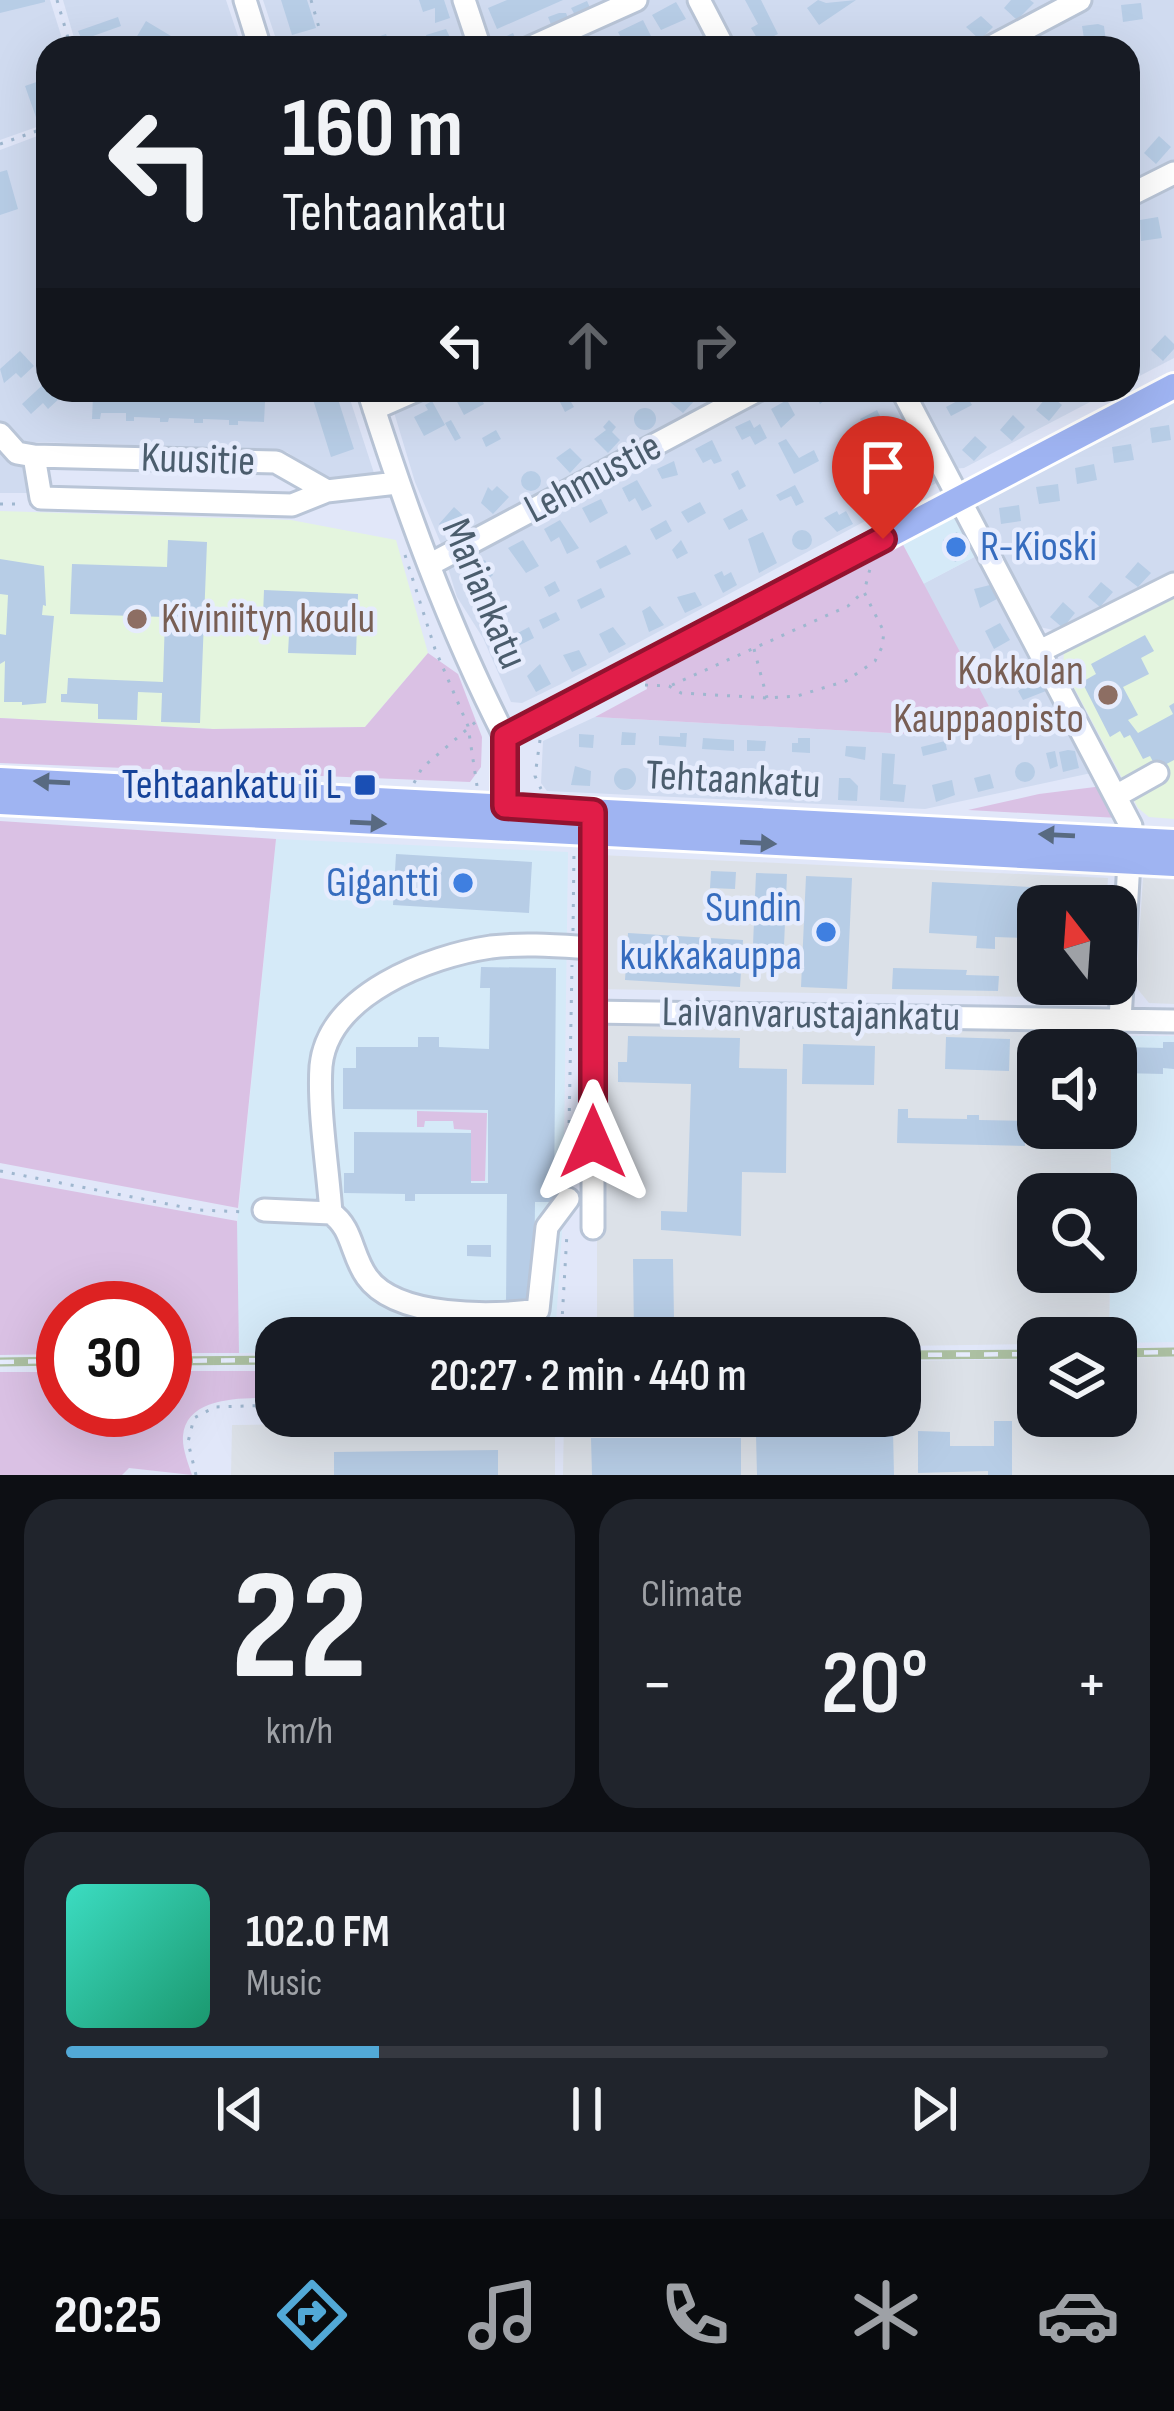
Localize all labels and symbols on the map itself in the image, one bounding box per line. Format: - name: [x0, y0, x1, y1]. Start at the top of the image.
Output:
- pin: [832, 416, 934, 539]
- street label: Lehmustie: [516, 421, 670, 535]
- street label: Kuusitie: [140, 433, 256, 487]
- street label: Mariankatu: [430, 511, 538, 677]
- place label: R-Kioski: [980, 522, 1097, 573]
- marker: R-Kioski: [943, 534, 969, 560]
- place label: Kiviniityn koulu: [161, 594, 375, 645]
- marker: Kiviniityn koulu: [124, 606, 150, 632]
- place label: Kokkolan Kauppaopisto: [893, 646, 1084, 745]
- marker: Kokkolan Kauppaopisto: [1095, 682, 1121, 708]
- street label: Tehtaankatu: [644, 750, 822, 810]
- place label: Tehtaankatu ii L: [122, 760, 341, 811]
- marker: Tehtaankatu ii L: [352, 772, 378, 798]
- one-way arrow: [33, 773, 70, 792]
- one-way arrow: [350, 814, 388, 833]
- one-way arrow: [1037, 825, 1075, 844]
- one-way arrow: [740, 834, 778, 853]
- place label: Gigantti: [326, 858, 439, 909]
- marker: Gigantti: [450, 870, 476, 896]
- place label: Sundin kukkakauppa: [619, 883, 802, 982]
- north arrow: [1017, 885, 1137, 1005]
- marker: Sundin kukkakauppa: [813, 919, 839, 945]
- street label: Laivanvarustajankatu: [661, 987, 961, 1043]
- position arrow: [530, 1079, 656, 1205]
- speed limit sign: 30: [36, 1281, 192, 1437]

